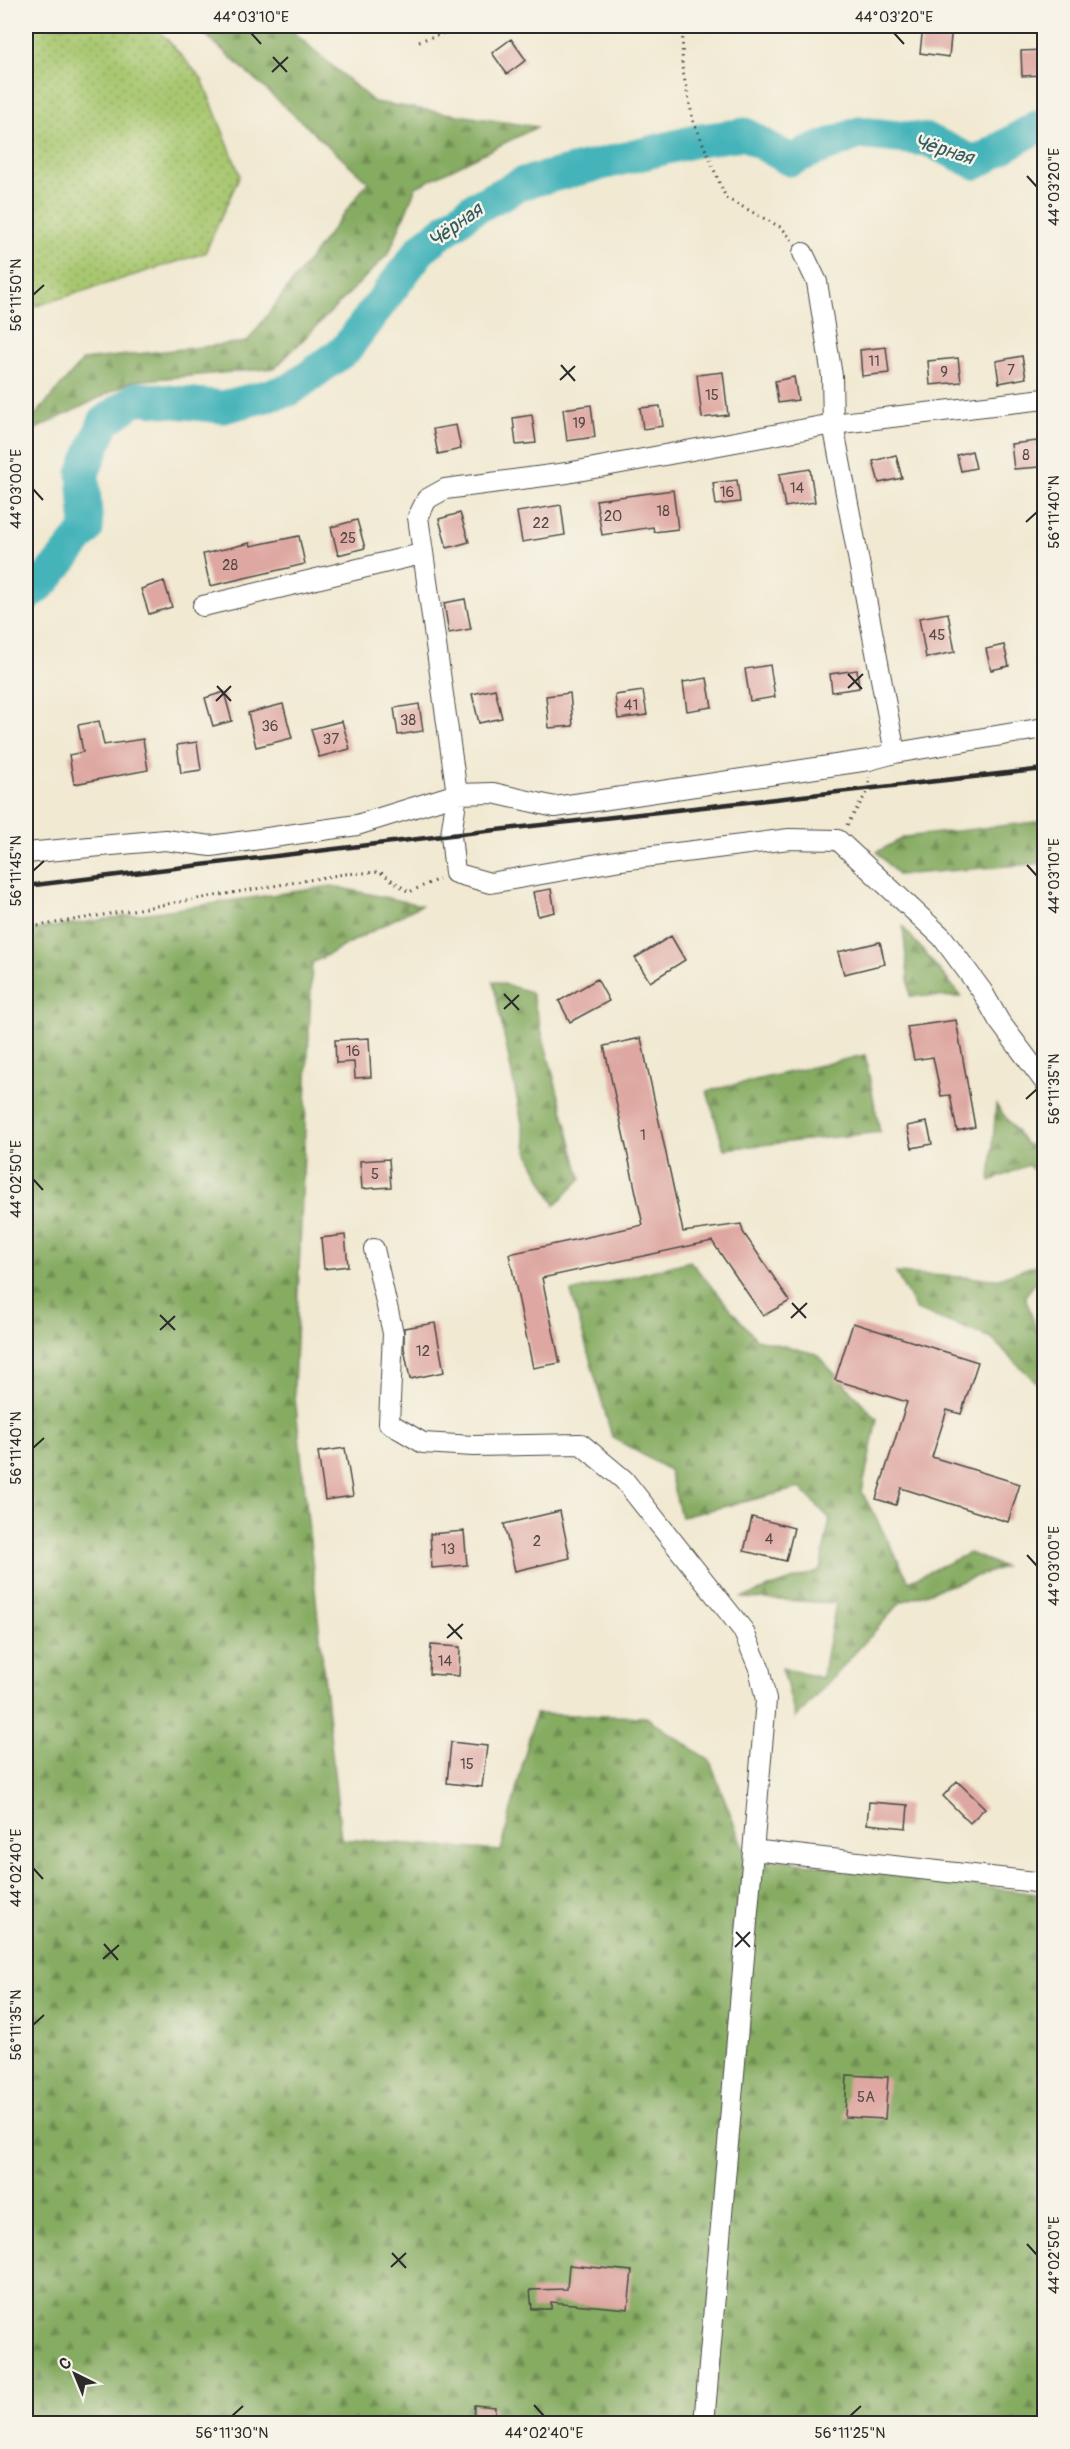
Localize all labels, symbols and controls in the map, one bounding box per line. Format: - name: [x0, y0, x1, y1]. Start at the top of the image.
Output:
- text: 44°03'10"E: [213, 8, 289, 27]
- text: 44°03'20"E: [855, 8, 933, 27]
- water label: Чёрная: [911, 129, 979, 171]
- text: 44°03'20"E: [1045, 148, 1064, 226]
- water label: Чёрная: [423, 196, 489, 253]
- text: 56°11'50"N: [7, 259, 26, 331]
- house number: 11: [868, 352, 880, 371]
- house number: 7: [1007, 361, 1015, 380]
- house number: 9: [940, 363, 948, 382]
- house number: 15: [705, 386, 719, 405]
- house number: 19: [572, 414, 586, 433]
- house number: 8: [1022, 446, 1030, 465]
- text: 44°03'00"E: [7, 449, 26, 529]
- text: 56°11'40"N: [1045, 475, 1064, 549]
- house number: 14: [790, 479, 805, 498]
- house number: 16: [720, 483, 734, 502]
- house number: 18: [656, 502, 670, 521]
- house number: 20: [604, 507, 622, 526]
- house number: 22: [533, 514, 549, 533]
- house number: 25: [340, 529, 356, 548]
- house number: 28: [222, 556, 238, 575]
- house number: 45: [929, 626, 945, 645]
- house number: 41: [624, 696, 638, 715]
- house number: 38: [400, 711, 416, 730]
- house number: 36: [261, 717, 279, 736]
- house number: 37: [323, 730, 339, 749]
- text: 56°11'45"N: [7, 835, 26, 907]
- text: 44°03'10"E: [1045, 838, 1064, 914]
- house number: 16: [346, 1042, 360, 1061]
- text: 56°11'35"N: [1045, 1054, 1064, 1124]
- house number: 1: [640, 1126, 646, 1145]
- text: 44°02'50"E: [7, 1140, 26, 1218]
- house number: 5: [371, 1165, 379, 1184]
- house number: 12: [416, 1342, 430, 1361]
- text: 56°11'40"N: [7, 1411, 26, 1485]
- text: 44°03'00"E: [1045, 1526, 1064, 1606]
- house number: 4: [765, 1530, 774, 1549]
- house number: 2: [533, 1532, 541, 1551]
- house number: 13: [441, 1540, 455, 1559]
- house number: 14: [438, 1652, 453, 1671]
- house number: 15: [460, 1755, 474, 1774]
- text: 44°02'40"E: [7, 1829, 26, 1907]
- text: 56°11'35"N: [7, 1990, 26, 2060]
- house number: 5А: [857, 2088, 875, 2107]
- text: 44°02'50"E: [1045, 2216, 1064, 2294]
- north arrow: [45, 2344, 105, 2404]
- text: С: [55, 2353, 76, 2374]
- text: 56°11'30"N: [196, 2424, 268, 2443]
- text: 44°02'40"E: [505, 2424, 583, 2443]
- text: 56°11'25"N: [815, 2424, 885, 2443]

